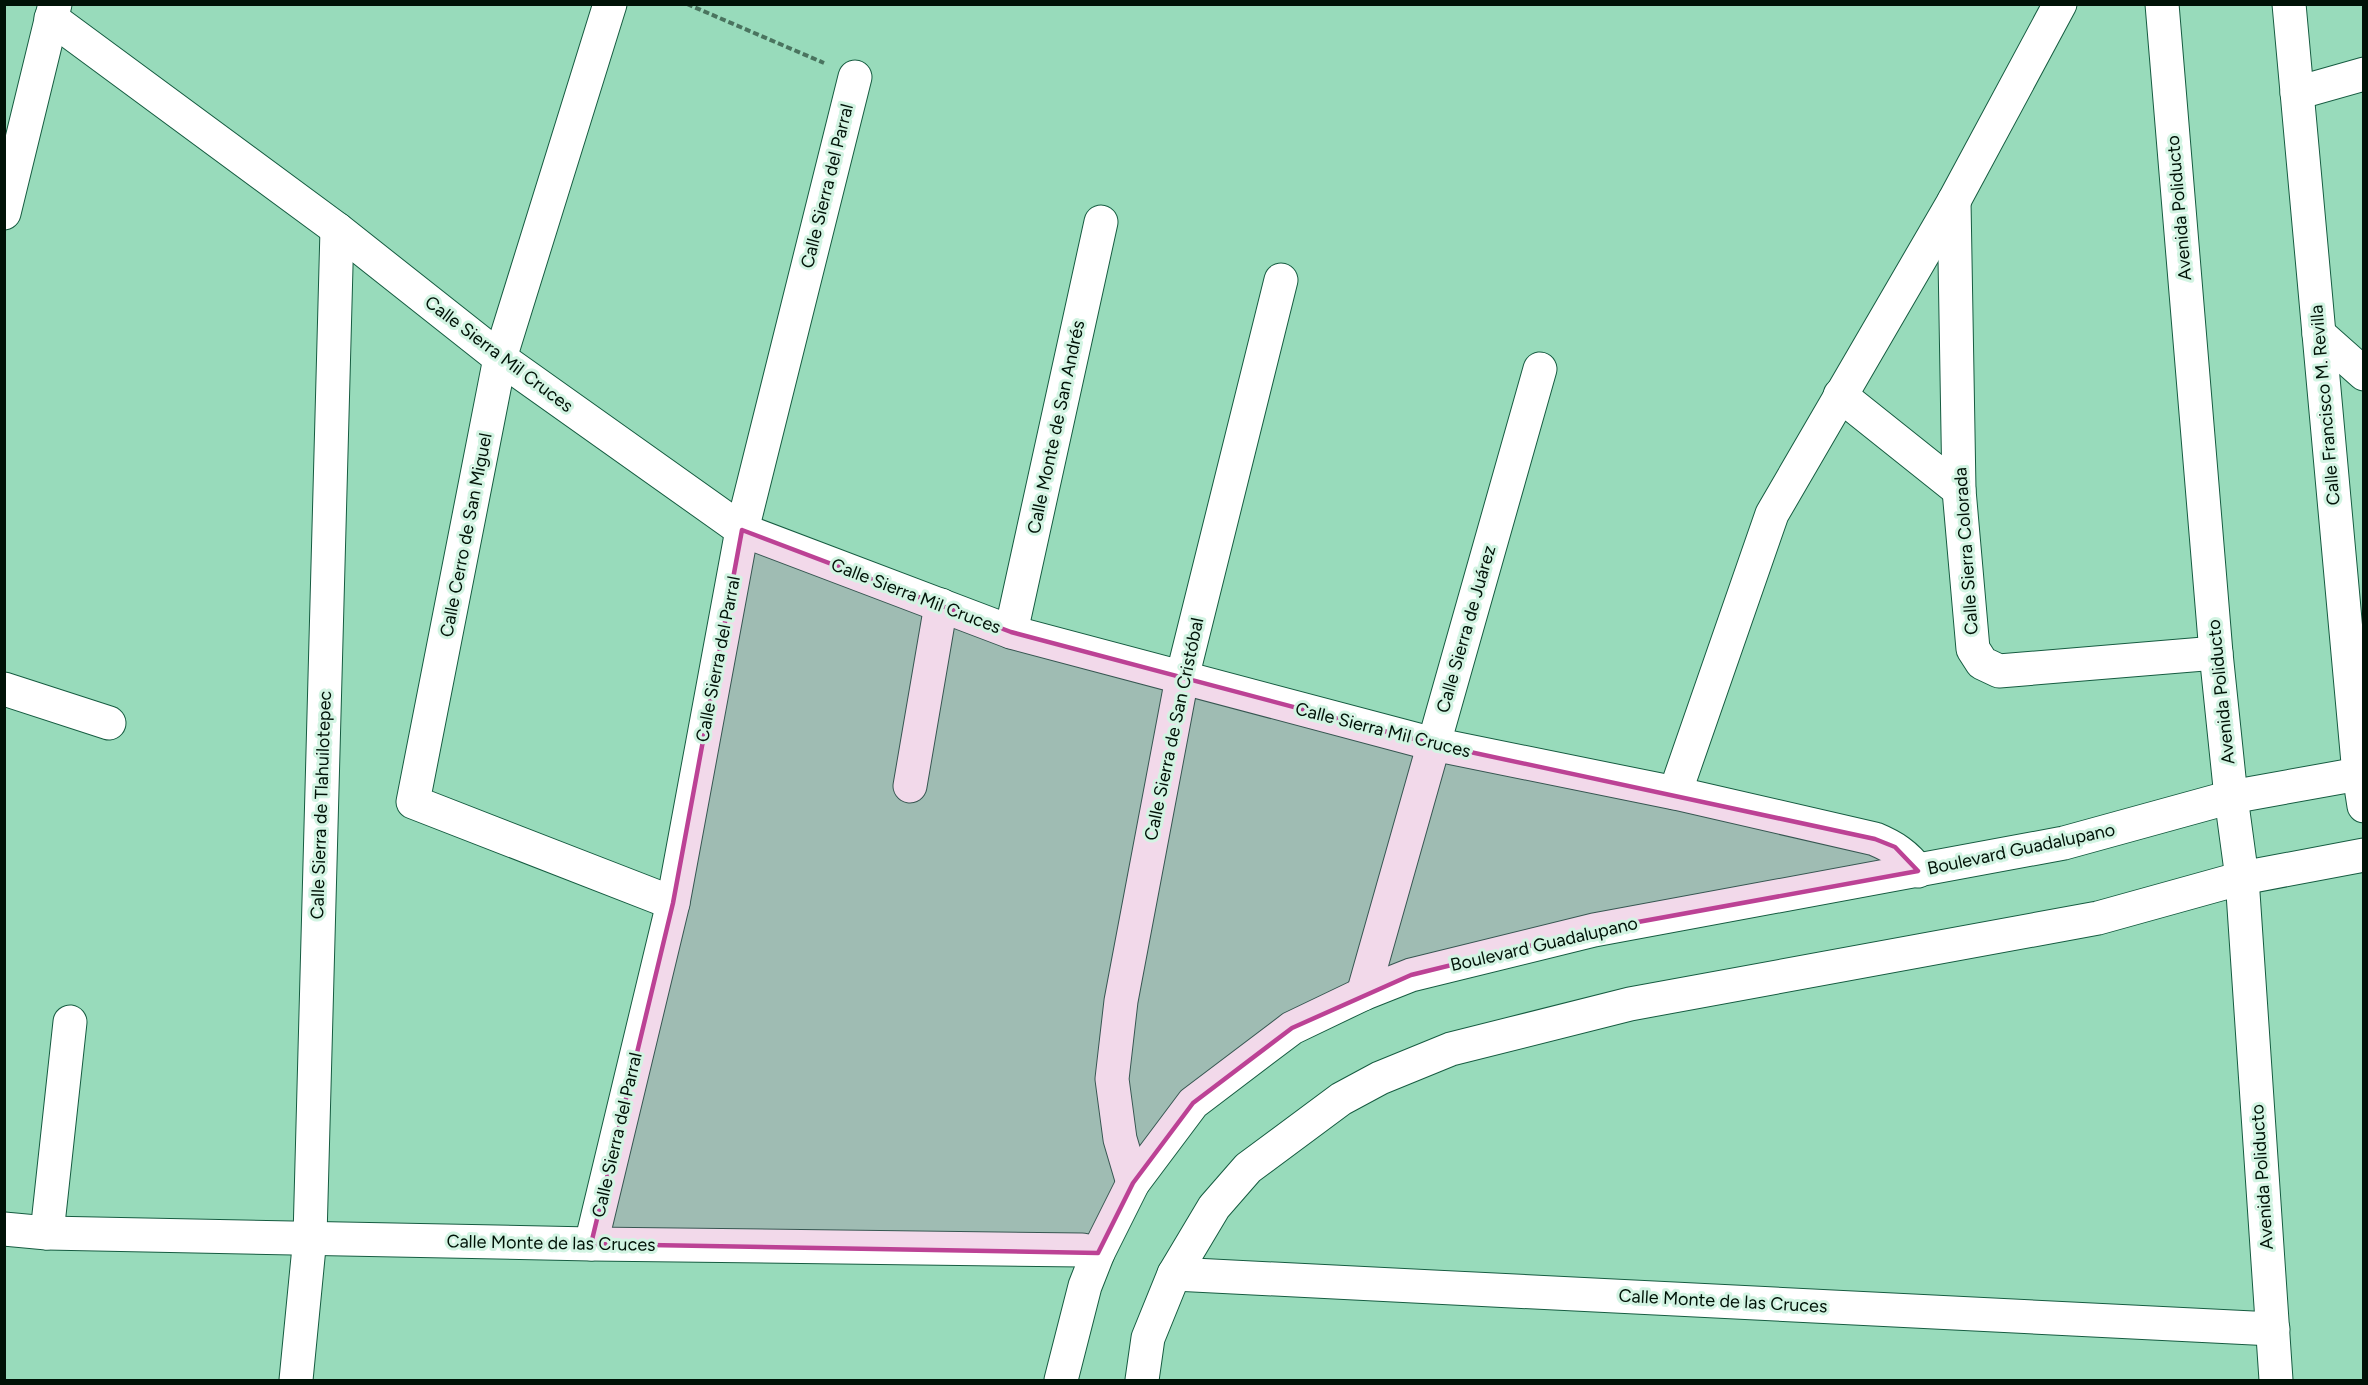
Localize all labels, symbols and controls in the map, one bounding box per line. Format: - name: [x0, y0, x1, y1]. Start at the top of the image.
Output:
- street label: Calle Sierra del Parral: [796, 101, 858, 271]
- street label: Avenida Poliducto: [2162, 134, 2196, 282]
- street label: Calle Sierra Mil Cruces: [420, 291, 578, 417]
- street label: Calle Francisco M. Revilla: [2305, 304, 2345, 506]
- street label: Calle Monte de San Andrés: [1023, 318, 1089, 536]
- street label: Calle Cerro de San Miguel: [435, 431, 497, 639]
- street label: Calle Sierra Colorada: [1949, 466, 1983, 636]
- street label: Calle Sierra de Juárez: [1432, 543, 1500, 715]
- street label: Calle Sierra Mil Cruces: [828, 553, 1004, 639]
- street label: Calle Sierra del Parral: [691, 574, 745, 744]
- street label: Calle Sierra de San Cristóbal: [1140, 616, 1208, 842]
- street label: Avenida Poliducto: [2202, 618, 2240, 766]
- street label: Calle Sierra de Tlahuilotepec: [306, 690, 336, 920]
- street label: Calle Sierra Mil Cruces: [1293, 698, 1473, 762]
- street label: Boulevard Guadalupano: [1925, 818, 2117, 880]
- street label: Boulevard Guadalupano: [1448, 912, 1640, 976]
- street label: Calle Sierra del Parral: [587, 1050, 647, 1220]
- street label: Avenida Poliducto: [2246, 1104, 2278, 1250]
- street label: Calle Monte de las Cruces: [446, 1230, 656, 1256]
- street label: Calle Monte de las Cruces: [1618, 1285, 1828, 1317]

